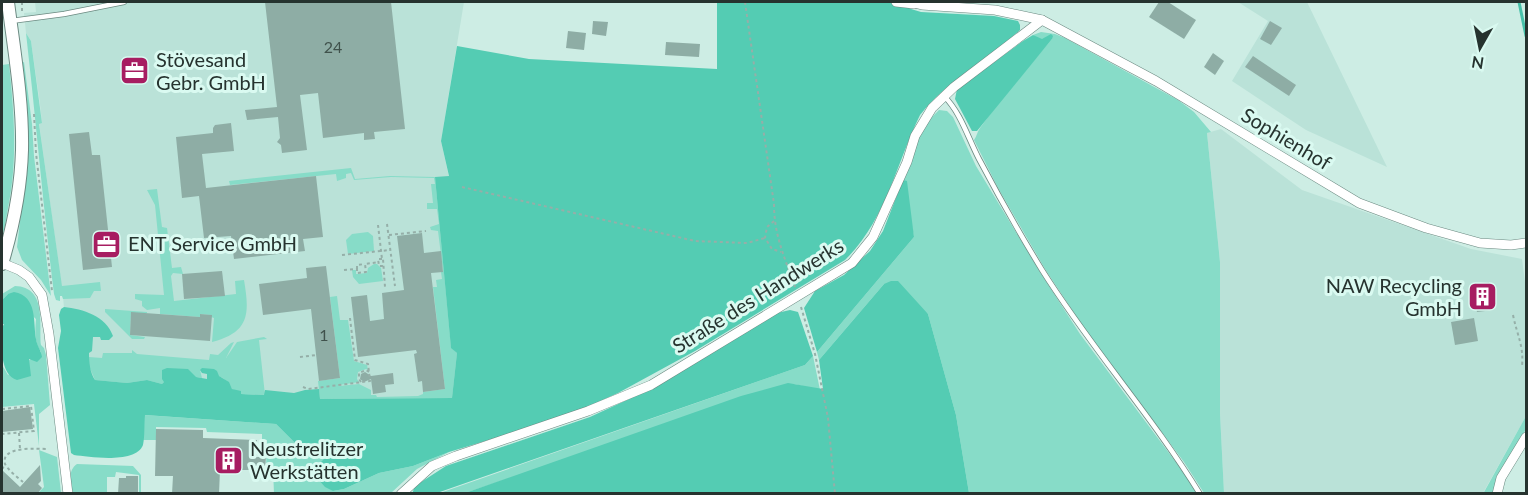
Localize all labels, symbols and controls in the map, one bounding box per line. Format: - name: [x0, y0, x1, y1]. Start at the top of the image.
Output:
- north arrow: [1450, 18, 1510, 78]
- house number: 24: [324, 37, 342, 56]
- place label: Stövesand Gebr. GmbH: [156, 47, 266, 94]
- text: N: [1470, 53, 1485, 74]
- office icon: Stövesand Gebr. GmbH: [119, 55, 151, 87]
- street label: Sophienhof: [1237, 102, 1336, 174]
- office icon: ENT Service GmbH: [91, 228, 123, 260]
- place label: ENT Service GmbH: [128, 231, 297, 255]
- street label: Straße des Handwerks: [668, 233, 847, 358]
- place label: NAW Recycling GmbH: [1326, 273, 1462, 320]
- building icon: NAW Recycling GmbH: [1467, 281, 1499, 313]
- house number: 1: [319, 325, 329, 344]
- place label: Neustrelitzer Werkstätten: [250, 436, 364, 483]
- building icon: Neustrelitzer Werkstätten: [213, 445, 245, 477]

